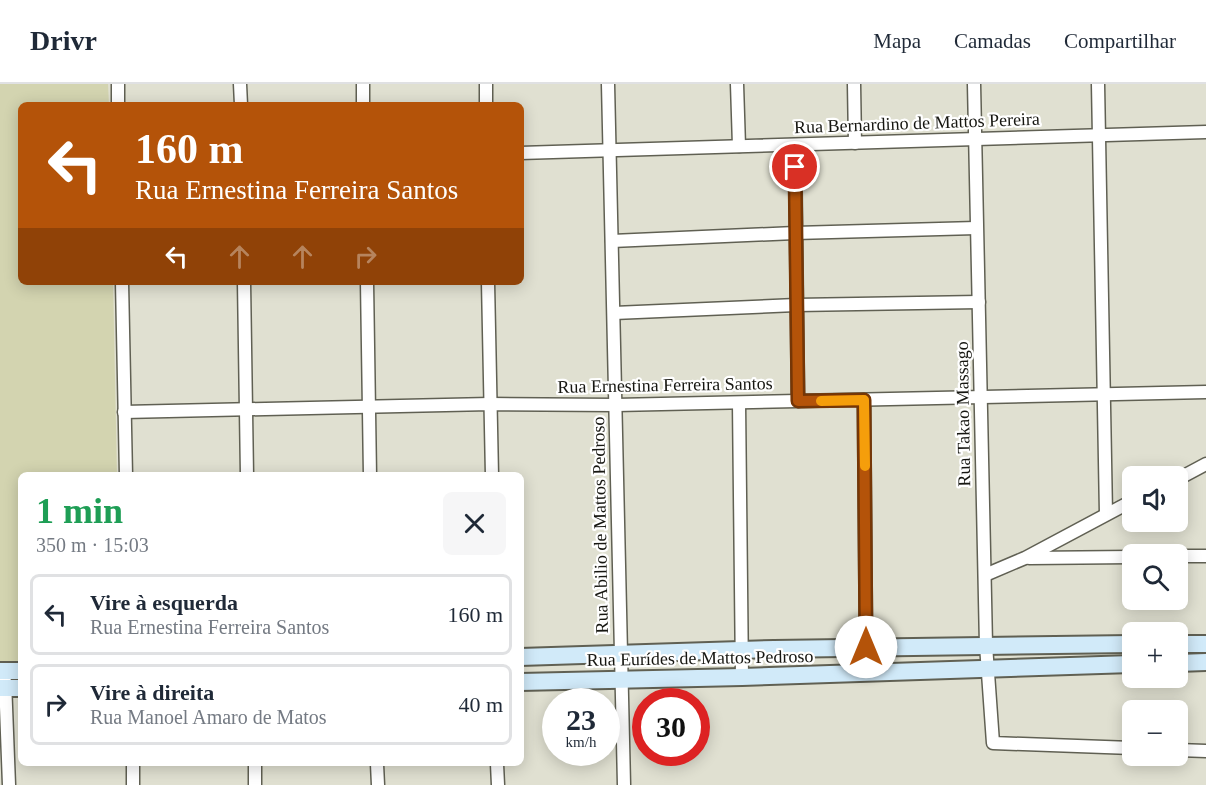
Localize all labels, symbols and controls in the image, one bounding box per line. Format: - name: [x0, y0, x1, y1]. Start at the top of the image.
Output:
- text: Drivr: [30, 25, 97, 56]
- text: Mapa: [873, 29, 921, 53]
- text: Camadas: [954, 29, 1031, 53]
- text: Compartilhar: [1064, 29, 1176, 53]
- street label: Rua Bernardino de Mattos Pereira: [794, 109, 1040, 137]
- icon: left: [36, 126, 114, 204]
- text: 160 m: [135, 126, 244, 172]
- pin: [769, 141, 820, 192]
- icon: arrive: [778, 150, 811, 183]
- text: Rua Ernestina Ferreira Santos: [135, 175, 458, 205]
- icon: left: [160, 240, 193, 273]
- icon: ahead: [223, 240, 256, 273]
- icon: ahead: [286, 240, 319, 273]
- icon: right: [349, 240, 382, 273]
- street label: Rua Takao Massago: [952, 341, 974, 487]
- street label: Rua Ernestina Ferreira Santos: [557, 373, 773, 397]
- street label: Rua Abilio de Mattos Pedroso: [588, 416, 612, 634]
- map controls: [1122, 466, 1188, 766]
- button: sound: [1122, 466, 1188, 532]
- text: 1 min: [36, 491, 123, 531]
- button: close: [443, 492, 506, 555]
- text: 350 m · 15:03: [36, 534, 149, 556]
- button: search: [1122, 544, 1188, 610]
- text: Vire à esquerda: [90, 590, 238, 615]
- icon: left: [39, 598, 72, 631]
- text: 160 m: [447, 602, 503, 627]
- position arrow: [834, 615, 898, 679]
- text: Rua Ernestina Ferreira Santos: [90, 616, 329, 638]
- button: +: [1122, 622, 1188, 688]
- street label: Rua Eurídes de Mattos Pedroso: [586, 646, 814, 670]
- text: Vire à direita: [90, 680, 214, 705]
- icon: right: [39, 688, 72, 721]
- speed limit sign: 30: [632, 688, 710, 766]
- text: 40 m: [458, 692, 503, 717]
- button: −: [1122, 700, 1188, 766]
- text: 23: [566, 703, 596, 736]
- text: Rua Manoel Amaro de Matos: [90, 706, 327, 728]
- text: km/h: [566, 734, 596, 750]

